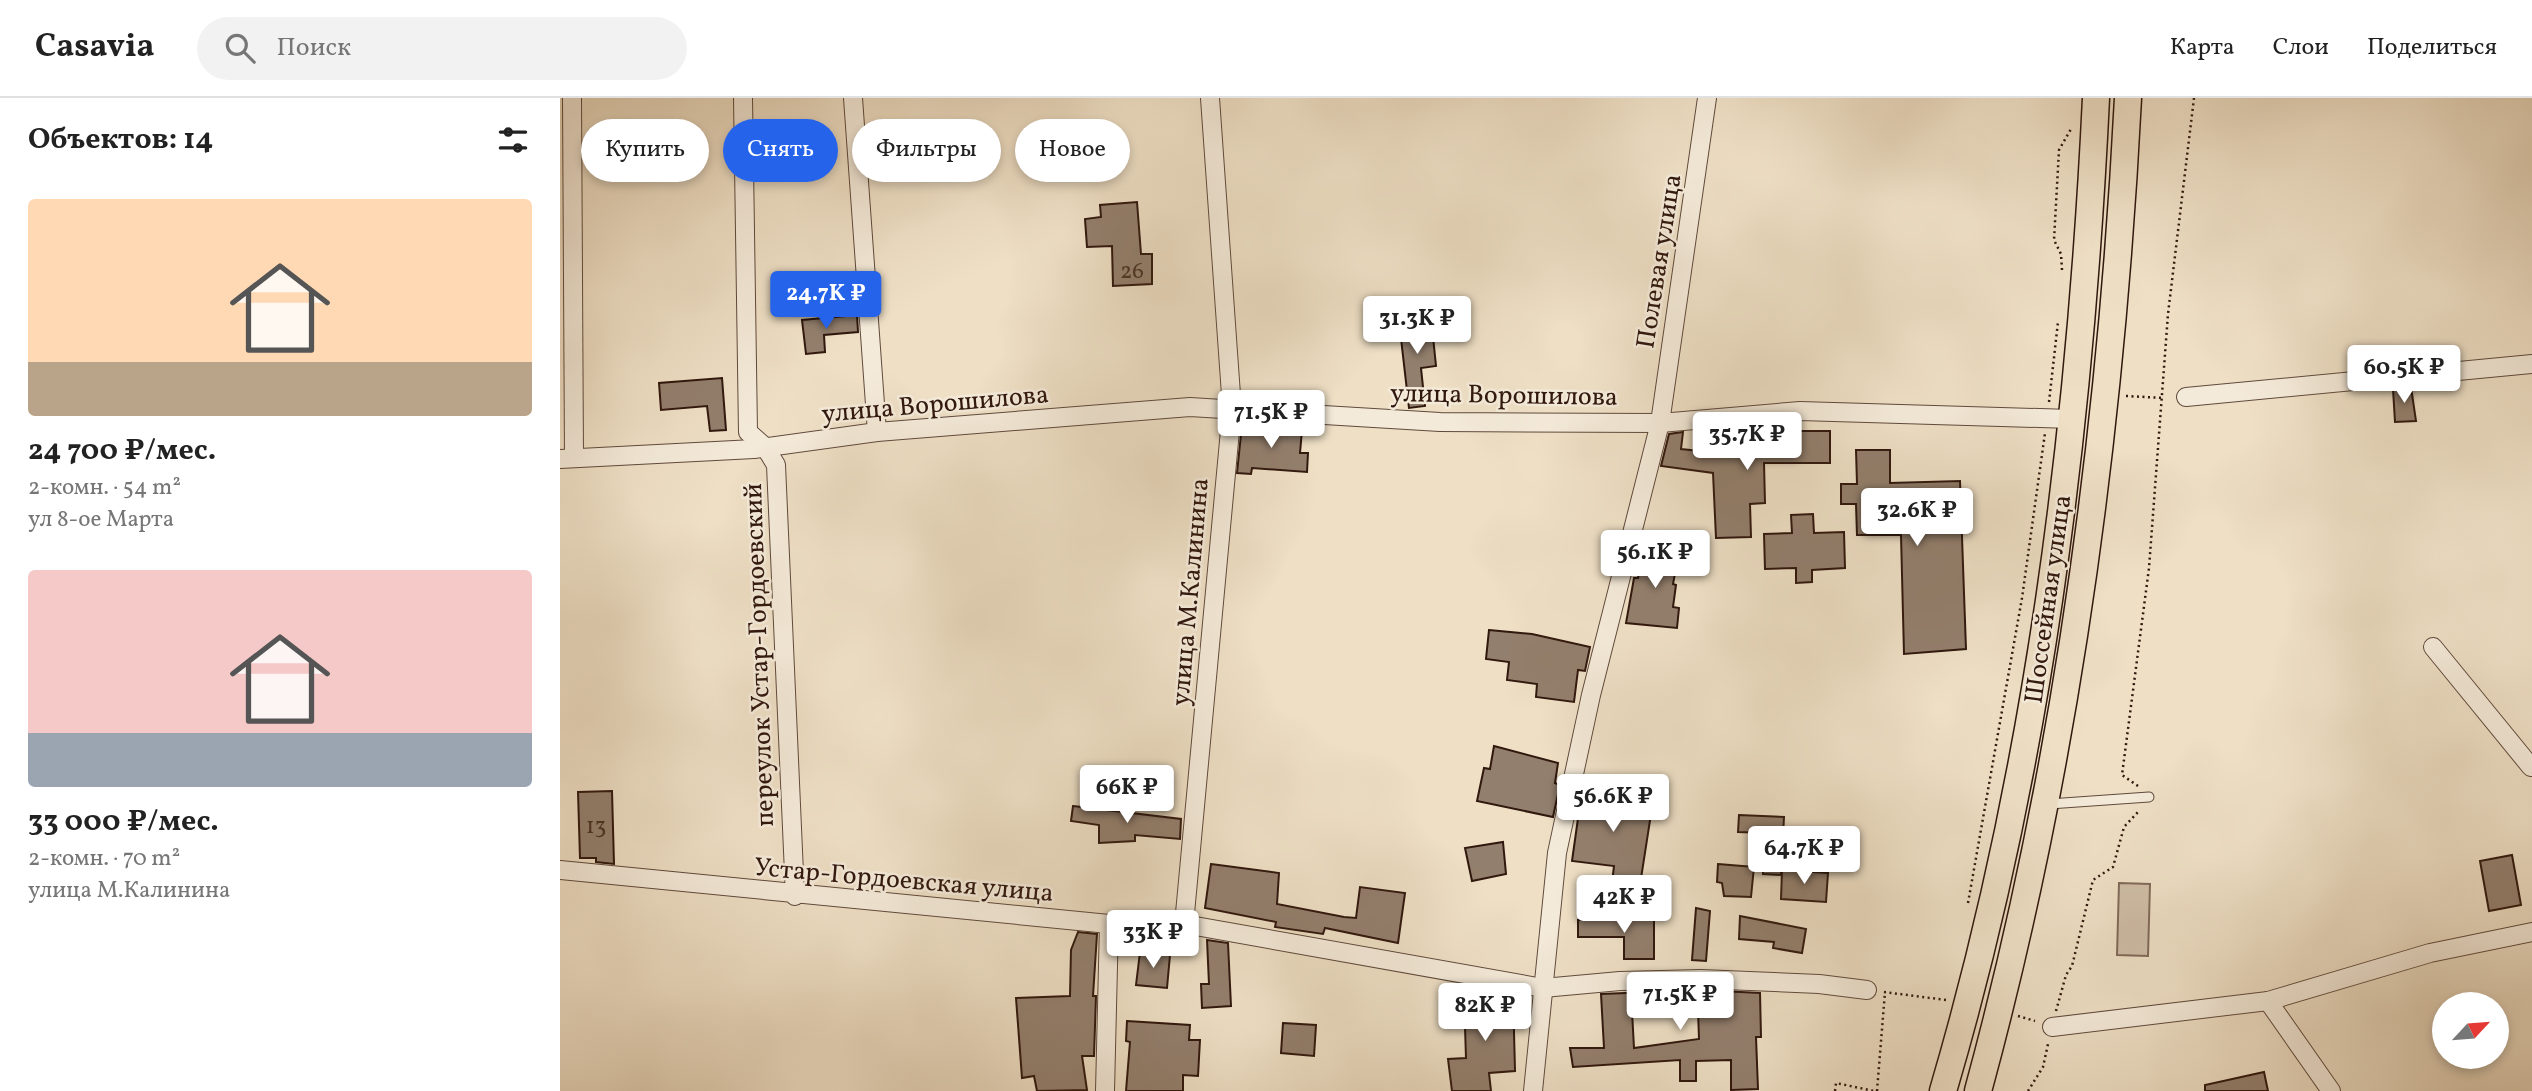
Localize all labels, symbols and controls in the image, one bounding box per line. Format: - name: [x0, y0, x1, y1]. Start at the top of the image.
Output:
- search box: [197, 17, 687, 80]
- text: Casavia: [35, 25, 155, 71]
- icon: search: [221, 29, 259, 67]
- text: Поиск: [277, 30, 351, 66]
- text: Карта: [2170, 31, 2235, 65]
- text: Слои: [2273, 31, 2329, 65]
- text: Поделиться: [2367, 31, 2497, 65]
- text: Объектов: 14: [28, 119, 213, 161]
- chip: Купить: [581, 119, 709, 182]
- chip: Снять: [723, 119, 838, 182]
- chip: Фильтры: [852, 119, 1001, 182]
- chip: Новое: [1015, 119, 1130, 182]
- icon: filters: [494, 121, 532, 159]
- street label: Полевая улица: [1628, 172, 1692, 351]
- icon: home: [217, 245, 343, 371]
- house number: 26: [1120, 256, 1144, 288]
- pin: 24.7K ₽: [761, 272, 891, 331]
- text: 24.7K ₽: [786, 278, 866, 310]
- pin: 31.3K ₽: [1352, 296, 1482, 356]
- text: 31.3K ₽: [1379, 303, 1455, 335]
- pin: 60.5K ₽: [2339, 345, 2469, 405]
- text: 60.5K ₽: [2363, 352, 2445, 384]
- street label: улица Ворошилова: [1390, 376, 1618, 416]
- street label: улица Ворошилова: [820, 377, 1050, 433]
- pin: 71.5K ₽: [1206, 390, 1336, 450]
- text: 71.5K ₽: [1234, 397, 1308, 429]
- pin: 35.7K ₽: [1682, 412, 1812, 472]
- text: 35.7K ₽: [1709, 419, 1785, 451]
- text: 24 700 ₽/мес.: [28, 430, 216, 472]
- text: 2-комн. · 54 m²: [28, 472, 181, 504]
- street label: улица М.Калинина: [1163, 477, 1219, 708]
- street label: переулок Устар-Гордоевский: [736, 482, 784, 827]
- pin: 32.6K ₽: [1852, 489, 1982, 548]
- street label: Шоссейная улица: [2016, 492, 2081, 706]
- text: 32.6K ₽: [1877, 495, 1957, 527]
- text: ул 8-ое Марта: [28, 504, 174, 536]
- pin: 56.1K ₽: [1590, 531, 1720, 590]
- text: 56.1K ₽: [1617, 537, 1693, 569]
- icon: home: [217, 616, 343, 742]
- pin: 66K ₽: [1078, 766, 1176, 825]
- text: 66K ₽: [1096, 772, 1158, 804]
- pin: 56.6K ₽: [1548, 774, 1678, 834]
- text: 56.6K ₽: [1573, 781, 1653, 813]
- text: 33 000 ₽/мес.: [28, 801, 219, 843]
- house number: 13: [586, 811, 606, 843]
- pin: 64.7K ₽: [1739, 826, 1869, 886]
- text: 64.7K ₽: [1764, 833, 1844, 865]
- text: 2-комн. · 70 m²: [28, 843, 180, 875]
- street label: Устар-Гордоевская улица: [752, 850, 1055, 912]
- text: улица М.Калинина: [28, 875, 231, 907]
- pin: 42K ₽: [1575, 876, 1673, 935]
- text: 42K ₽: [1593, 882, 1655, 914]
- pin: 33K ₽: [1104, 910, 1202, 970]
- text: 33K ₽: [1123, 917, 1183, 949]
- pin: 71.5K ₽: [1615, 972, 1745, 1032]
- text: 71.5K ₽: [1643, 979, 1717, 1011]
- pin: 82K ₽: [1436, 984, 1534, 1043]
- text: 82K ₽: [1454, 990, 1516, 1022]
- north arrow: [2432, 992, 2510, 1069]
- map controls: [2432, 992, 2509, 1069]

